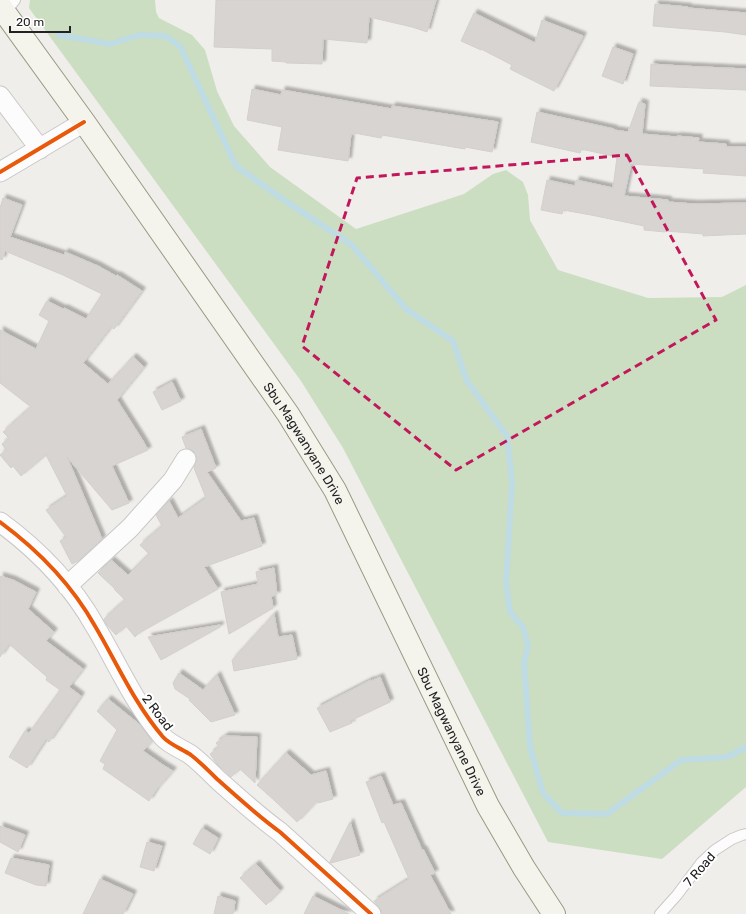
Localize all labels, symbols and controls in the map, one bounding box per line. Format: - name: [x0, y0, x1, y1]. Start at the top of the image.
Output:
- scale bar: [10, 8, 70, 34]
- text: 20 m: [16, 15, 44, 29]
- street label: Sbu Magwanyane Drive: [260, 380, 348, 507]
- street label: Sbu Magwanyane Drive: [414, 665, 489, 798]
- street label: 2 Road: [139, 691, 176, 733]
- street label: 7 Road: [680, 849, 718, 890]

